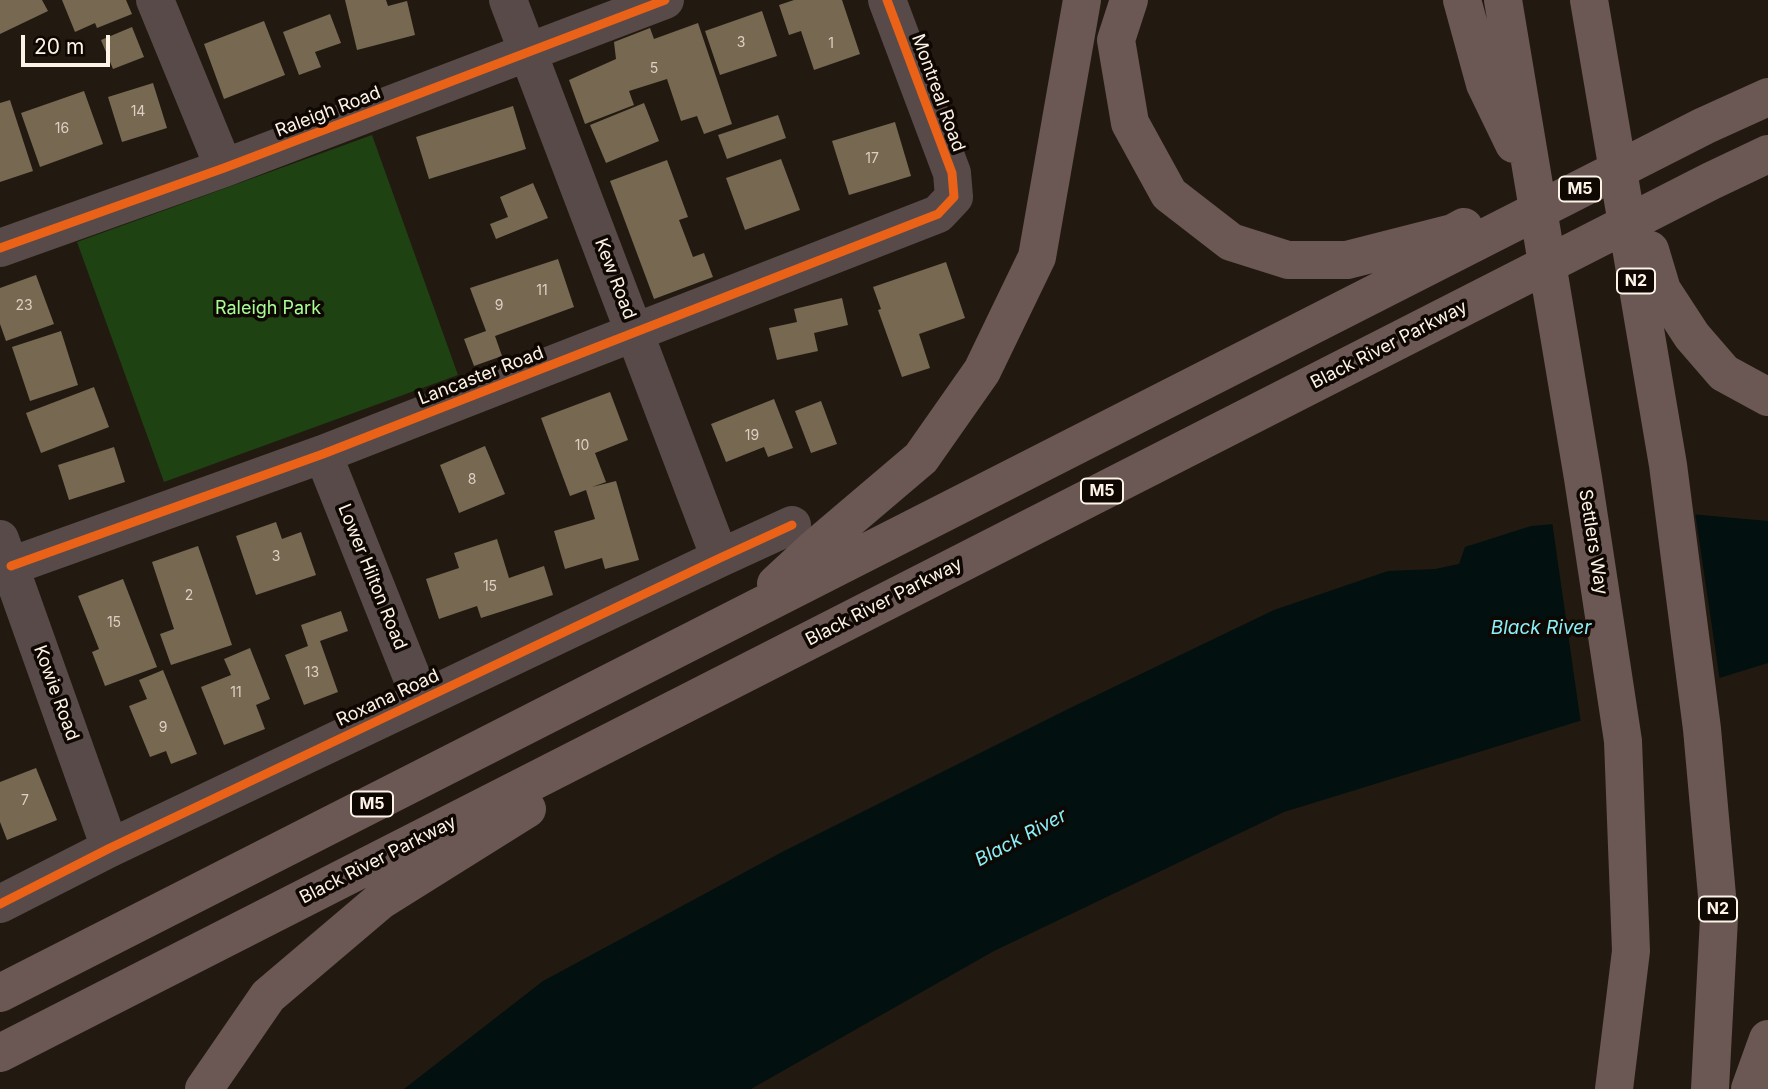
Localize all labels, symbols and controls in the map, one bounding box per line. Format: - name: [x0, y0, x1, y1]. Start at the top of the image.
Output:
- scale bar: [24, 21, 114, 65]
- street label: Montreal Road: [907, 31, 969, 155]
- text: 20 m: [34, 34, 84, 59]
- house number: 3: [737, 35, 745, 51]
- house number: 1: [828, 36, 834, 52]
- house number: 5: [650, 61, 658, 77]
- street label: Raleigh Road: [272, 82, 384, 142]
- house number: 14: [131, 104, 145, 120]
- house number: 16: [55, 121, 69, 137]
- house number: 17: [865, 151, 879, 167]
- road number: M5: [1559, 176, 1601, 202]
- street label: Kew Road: [590, 236, 640, 322]
- road number: N2: [1617, 268, 1655, 294]
- house number: 11: [536, 283, 548, 299]
- street label: Black River Parkway: [1307, 296, 1471, 394]
- house number: 23: [15, 298, 33, 314]
- park label: Raleigh Park: [215, 298, 321, 320]
- house number: 9: [495, 298, 503, 314]
- street label: Lancaster Road: [415, 342, 547, 410]
- house number: 19: [745, 428, 759, 444]
- house number: 10: [575, 438, 589, 454]
- house number: 8: [468, 472, 476, 488]
- road number: M5: [1081, 478, 1123, 504]
- street label: Settlers Way: [1574, 488, 1612, 596]
- street label: Lower Hilton Road: [333, 501, 411, 653]
- house number: 3: [272, 549, 280, 565]
- street label: Black River Parkway: [802, 553, 966, 651]
- house number: 15: [483, 579, 497, 595]
- house number: 2: [185, 588, 193, 604]
- house number: 15: [107, 615, 121, 631]
- water label: Black River: [1491, 617, 1591, 639]
- street label: Kowie Road: [29, 642, 83, 744]
- house number: 13: [305, 665, 319, 681]
- street label: Roxana Road: [333, 665, 443, 731]
- house number: 11: [230, 685, 242, 701]
- house number: 9: [159, 720, 167, 736]
- road number: M5: [351, 792, 393, 817]
- house number: 7: [21, 793, 29, 809]
- water label: Black River: [971, 804, 1071, 872]
- street label: Black River Parkway: [296, 811, 460, 909]
- road number: N2: [1699, 897, 1737, 922]

